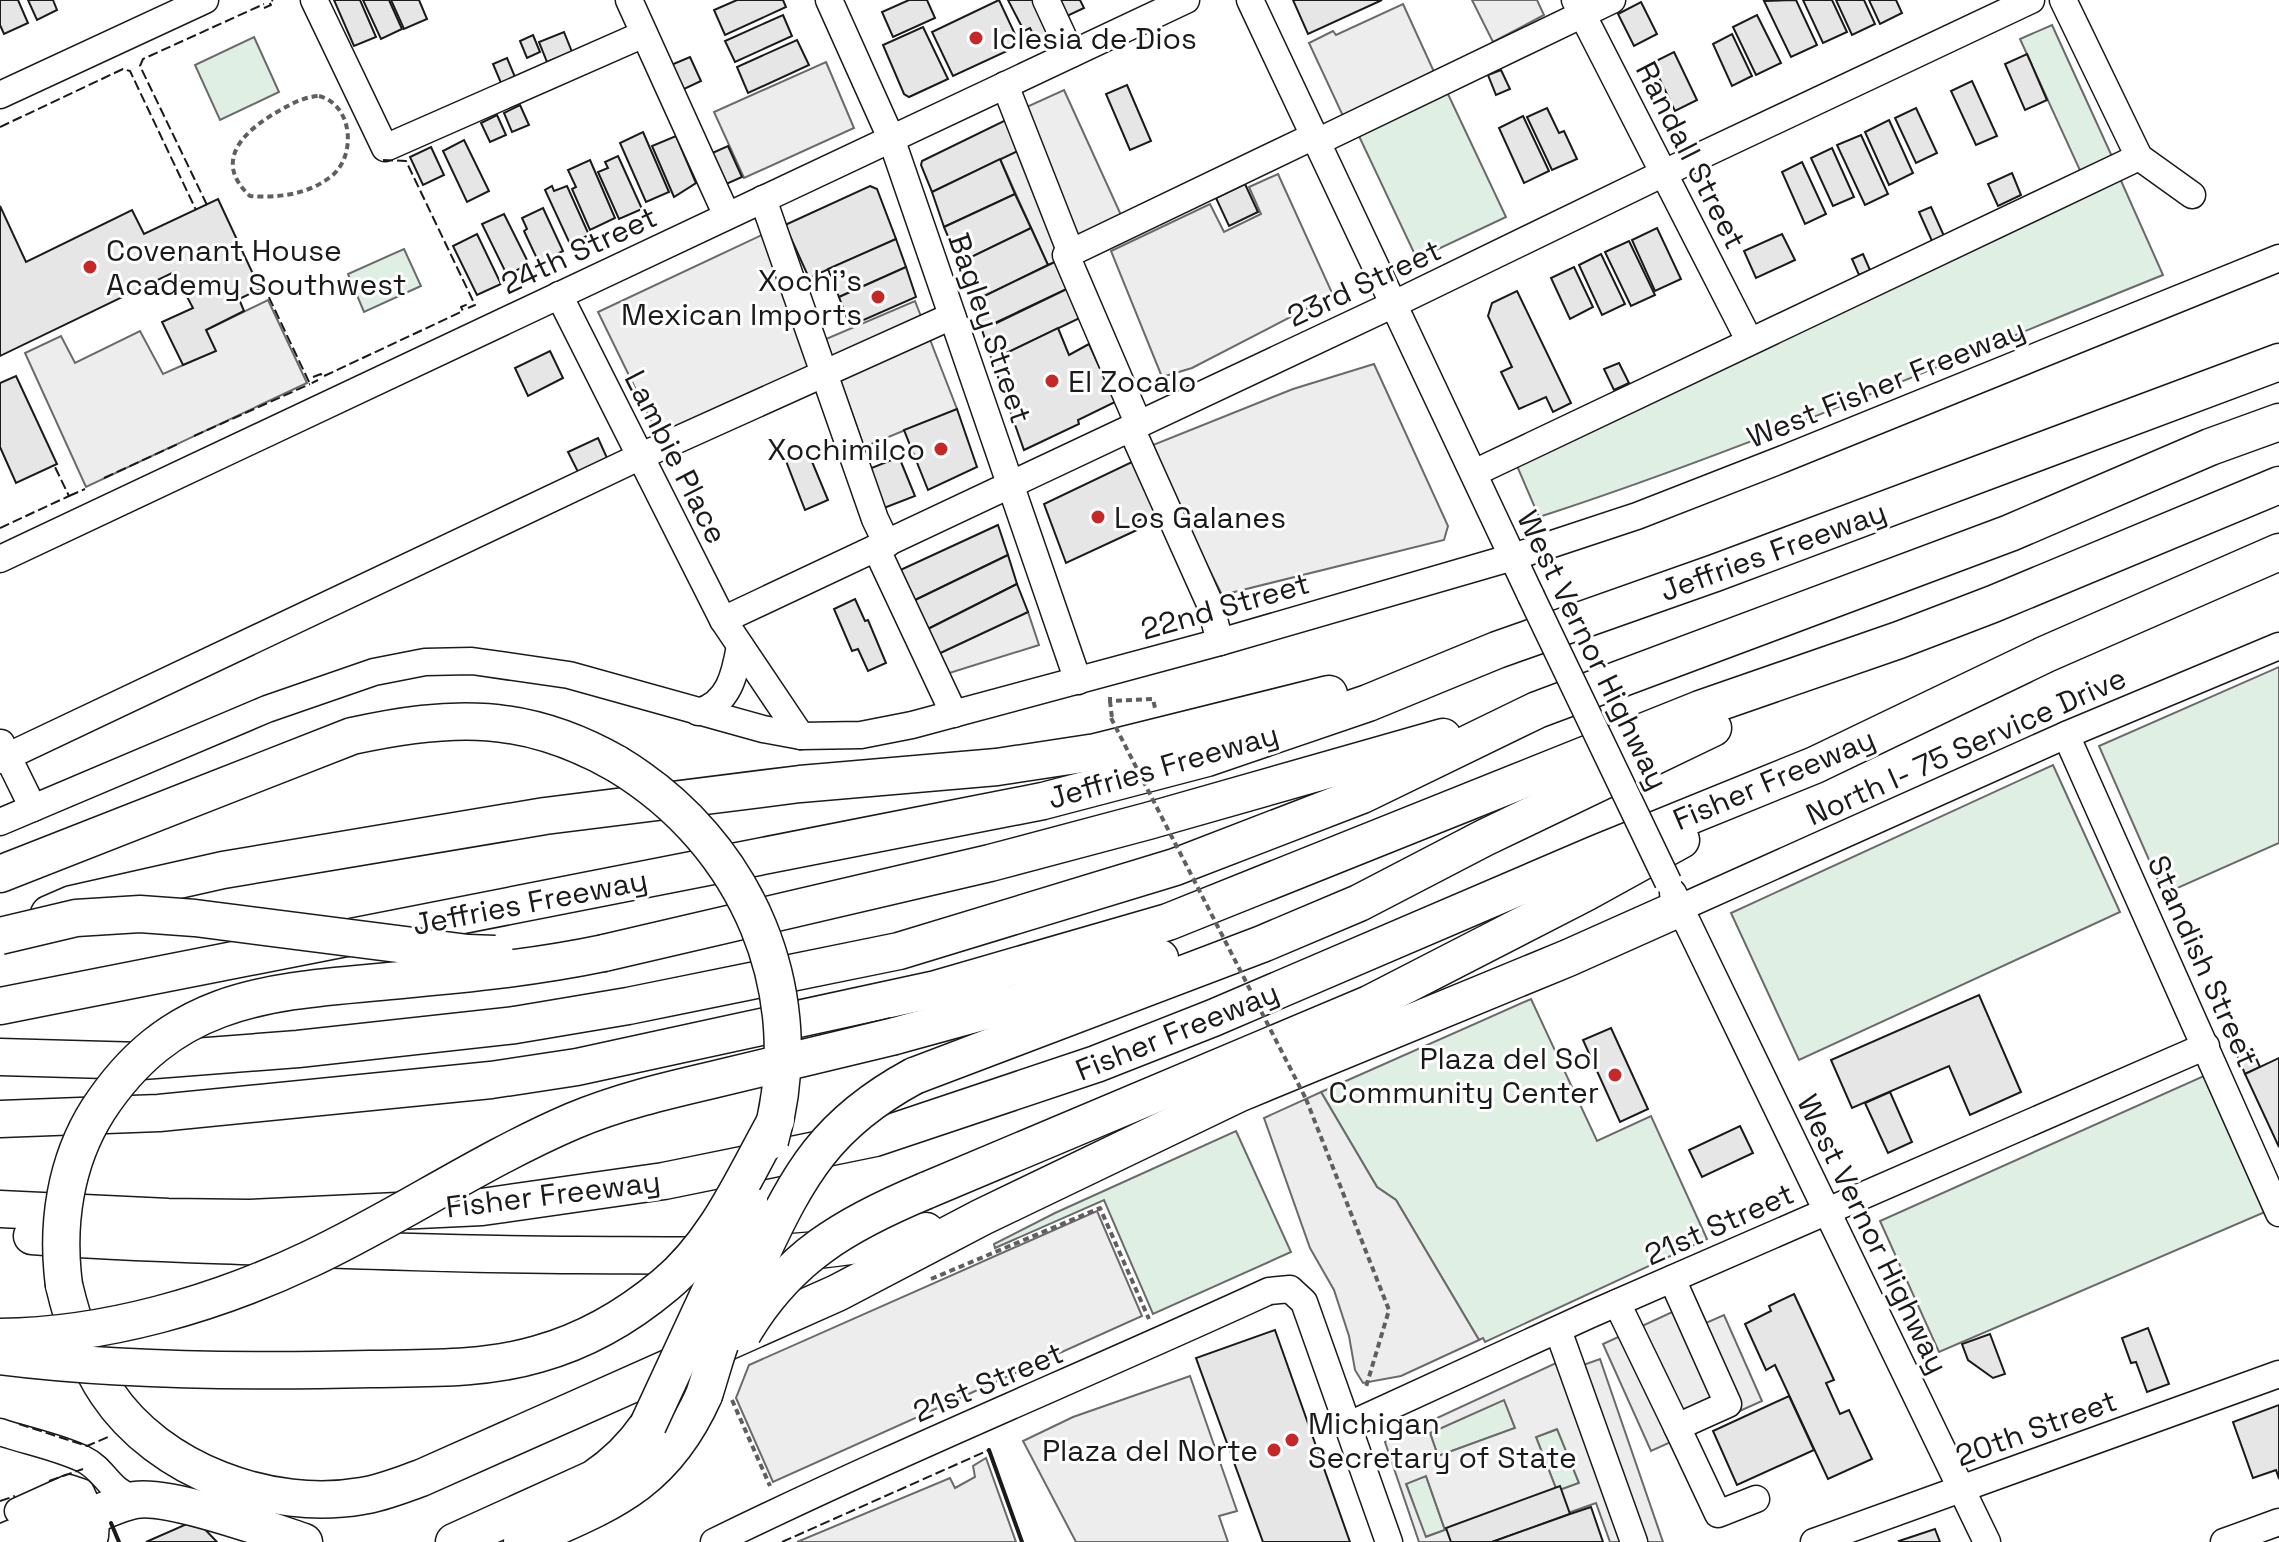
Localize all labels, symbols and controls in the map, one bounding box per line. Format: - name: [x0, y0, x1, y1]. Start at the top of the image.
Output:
- place label: Iclesia de Dios: [992, 19, 1197, 58]
- marker: Iclesia de Dios: [967, 29, 985, 47]
- street label: Randall Street: [1627, 55, 1755, 255]
- street label: 24th Street: [495, 197, 663, 303]
- street label: Bagley Street: [939, 228, 1041, 428]
- street label: 23rd Street: [1281, 230, 1447, 336]
- place label: Covenant House Academy Southwest: [106, 231, 406, 304]
- marker: Covenant House Academy Southwest: [81, 258, 99, 276]
- place label: Xochi's Mexican Imports: [621, 261, 862, 334]
- marker: Xochi's Mexican Imports: [869, 288, 887, 306]
- street label: West Fisher Freeway: [1741, 309, 2031, 457]
- place label: El Zocalo: [1068, 362, 1196, 401]
- street label: Lambie Place: [616, 364, 736, 550]
- marker: El Zocalo: [1043, 372, 1061, 390]
- place label: Xochimilco: [767, 430, 925, 469]
- marker: Xochimilco: [932, 440, 950, 458]
- street label: Jeffries Freeway: [1654, 492, 1892, 610]
- place label: Los Galanes: [1114, 498, 1286, 537]
- street label: West Vernor Highway: [1508, 504, 1678, 796]
- marker: Los Galanes: [1089, 508, 1107, 526]
- street label: 22nd Street: [1136, 563, 1314, 649]
- street label: North I- 75 Service Drive: [1800, 658, 2132, 834]
- street label: Jeffries Freeway: [1043, 714, 1283, 818]
- street label: Fisher Freeway: [1667, 719, 1881, 839]
- street label: Standish Street: [2139, 849, 2267, 1073]
- street label: Jeffries Freeway: [409, 860, 651, 944]
- street label: Fisher Freeway: [1070, 973, 1284, 1089]
- place label: Plaza del Sol Community Center: [1329, 1039, 1599, 1112]
- marker: Plaza del Sol Community Center: [1606, 1066, 1624, 1084]
- street label: West Vernor Highway: [1788, 1088, 1958, 1380]
- street label: Fisher Freeway: [444, 1161, 662, 1227]
- street label: 21st Street: [1638, 1174, 1800, 1274]
- street label: 21st Street: [907, 1333, 1069, 1431]
- street label: 20th Street: [1950, 1381, 2122, 1475]
- place label: Michigan Secretary of State: [1308, 1404, 1577, 1477]
- place label: Plaza del Norte: [1042, 1431, 1258, 1470]
- marker: Michigan Secretary of State: [1283, 1431, 1301, 1449]
- marker: Plaza del Norte: [1265, 1441, 1283, 1459]

